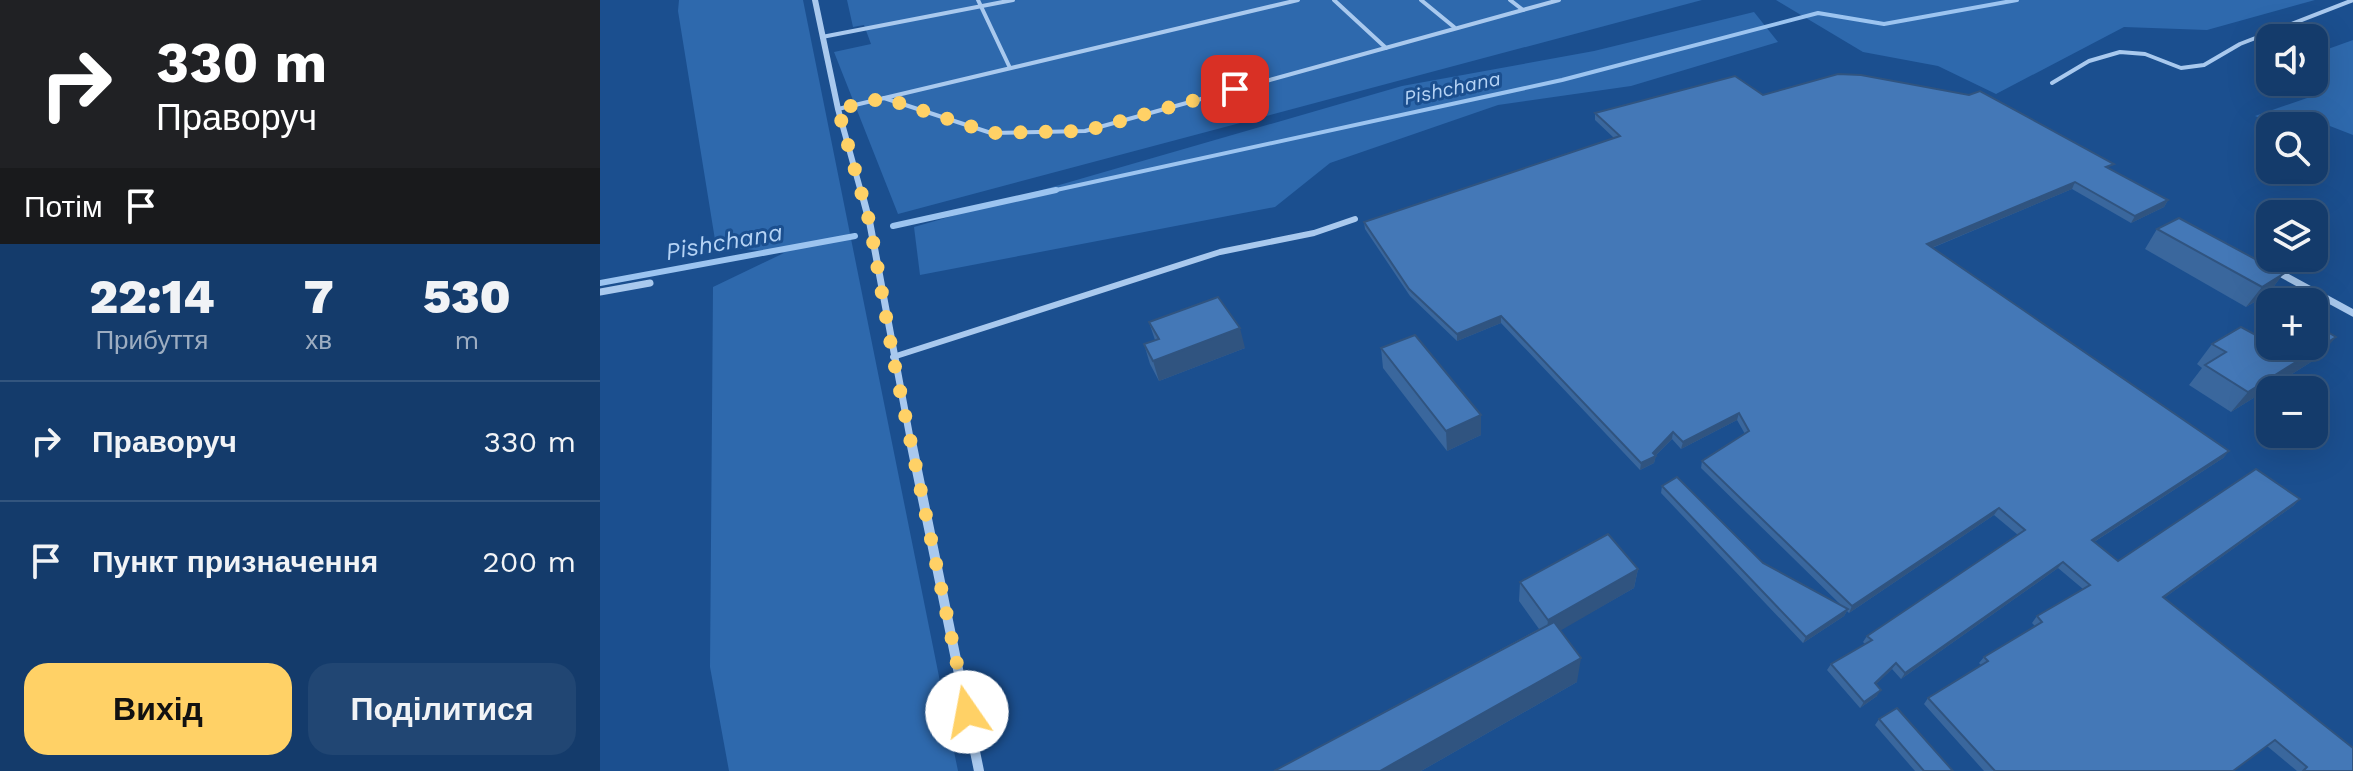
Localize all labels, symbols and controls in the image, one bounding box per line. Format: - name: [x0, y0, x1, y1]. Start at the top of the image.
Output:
- map controls: [2256, 24, 2328, 448]
- button: sound: [2256, 24, 2328, 96]
- text: 330 m: [156, 30, 327, 96]
- icon: right: [24, 32, 128, 136]
- pin: [1201, 55, 1269, 123]
- water label: Pishchana: [1401, 66, 1503, 110]
- icon: arrive: [1213, 67, 1257, 111]
- text: Праворуч: [156, 97, 317, 139]
- button: search: [2256, 112, 2328, 184]
- icon: arrive: [119, 184, 163, 228]
- text: Потім: [24, 189, 103, 224]
- button: layers: [2256, 200, 2328, 272]
- water label: Pishchana: [663, 218, 785, 266]
- text: 22:14: [89, 268, 215, 325]
- text: 7: [304, 268, 334, 325]
- text: 530: [423, 268, 511, 325]
- button: +: [2256, 288, 2328, 360]
- text: Прибуття: [95, 325, 208, 355]
- text: хв: [305, 325, 332, 355]
- text: m: [454, 325, 479, 355]
- button: −: [2256, 376, 2328, 448]
- icon: right: [24, 419, 68, 463]
- text: Праворуч: [92, 424, 237, 459]
- text: 330 m: [484, 424, 576, 459]
- icon: arrive: [24, 539, 68, 583]
- text: Пункт призначення: [92, 544, 378, 579]
- text: 200 m: [482, 544, 576, 579]
- button: Вихід: [24, 663, 292, 755]
- button: Поділитися: [308, 663, 576, 755]
- position arrow: [925, 670, 1009, 754]

